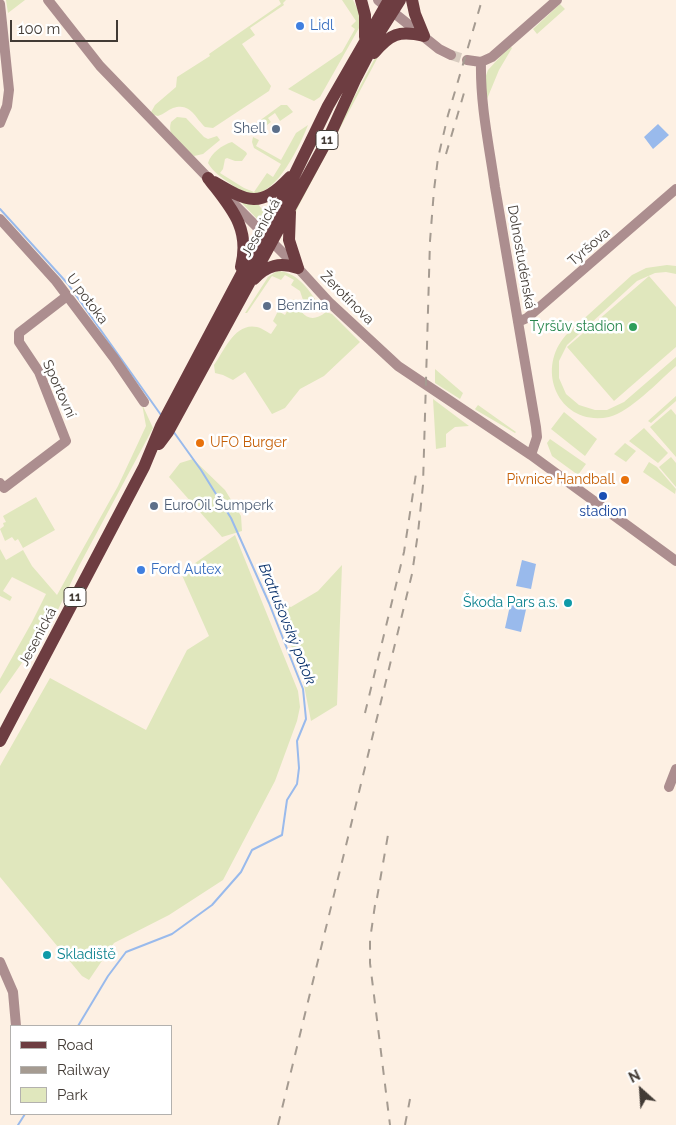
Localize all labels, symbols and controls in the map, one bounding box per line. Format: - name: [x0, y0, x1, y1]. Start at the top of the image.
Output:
- scale bar: [12, 10, 120, 42]
- place label: Lidl: [310, 18, 334, 34]
- text: 100 m: [18, 20, 60, 38]
- marker: Lidl: [294, 20, 306, 32]
- place label: Shell: [234, 121, 266, 137]
- marker: Shell: [270, 123, 282, 135]
- road number: 11: [316, 130, 338, 150]
- street label: Jesenická: [238, 196, 284, 260]
- street label: Dolnostudénská: [504, 204, 538, 310]
- street label: Tyršova: [565, 224, 613, 270]
- street label: Žerotínova: [317, 268, 377, 328]
- street label: U potoka: [63, 270, 111, 328]
- place label: Benzina: [277, 298, 328, 314]
- marker: Benzina: [261, 300, 273, 312]
- place label: Tyršův stadion: [530, 319, 623, 335]
- marker: Tyršův stadion: [627, 321, 639, 333]
- street label: Sportovní: [39, 357, 79, 421]
- place label: UFO Burger: [210, 435, 287, 451]
- marker: UFO Burger: [194, 437, 206, 449]
- place label: Pivnice Handball: [507, 472, 615, 488]
- marker: Pivnice Handball: [619, 474, 631, 486]
- marker: stadion: [597, 490, 609, 502]
- place label: EuroOil Šumperk: [164, 498, 274, 514]
- marker: EuroOil Šumperk: [148, 500, 160, 512]
- place label: stadion: [579, 504, 627, 520]
- water label: Bratrušovský potok: [254, 561, 320, 687]
- place label: Ford Autex: [151, 562, 221, 578]
- marker: Ford Autex: [135, 564, 147, 576]
- road number: 11: [64, 588, 86, 606]
- place label: Škoda Pars a.s.: [463, 595, 558, 611]
- marker: Škoda Pars a.s.: [562, 597, 574, 609]
- street label: Jesenická: [16, 605, 60, 669]
- place label: Skladiště: [57, 947, 116, 963]
- marker: Skladiště: [41, 949, 53, 961]
- legend: [10, 1025, 172, 1115]
- text: Road: [57, 1036, 93, 1054]
- text: Railway: [57, 1061, 110, 1079]
- north arrow: [616, 1065, 666, 1115]
- text: N: [626, 1067, 643, 1086]
- text: Park: [57, 1086, 88, 1104]

